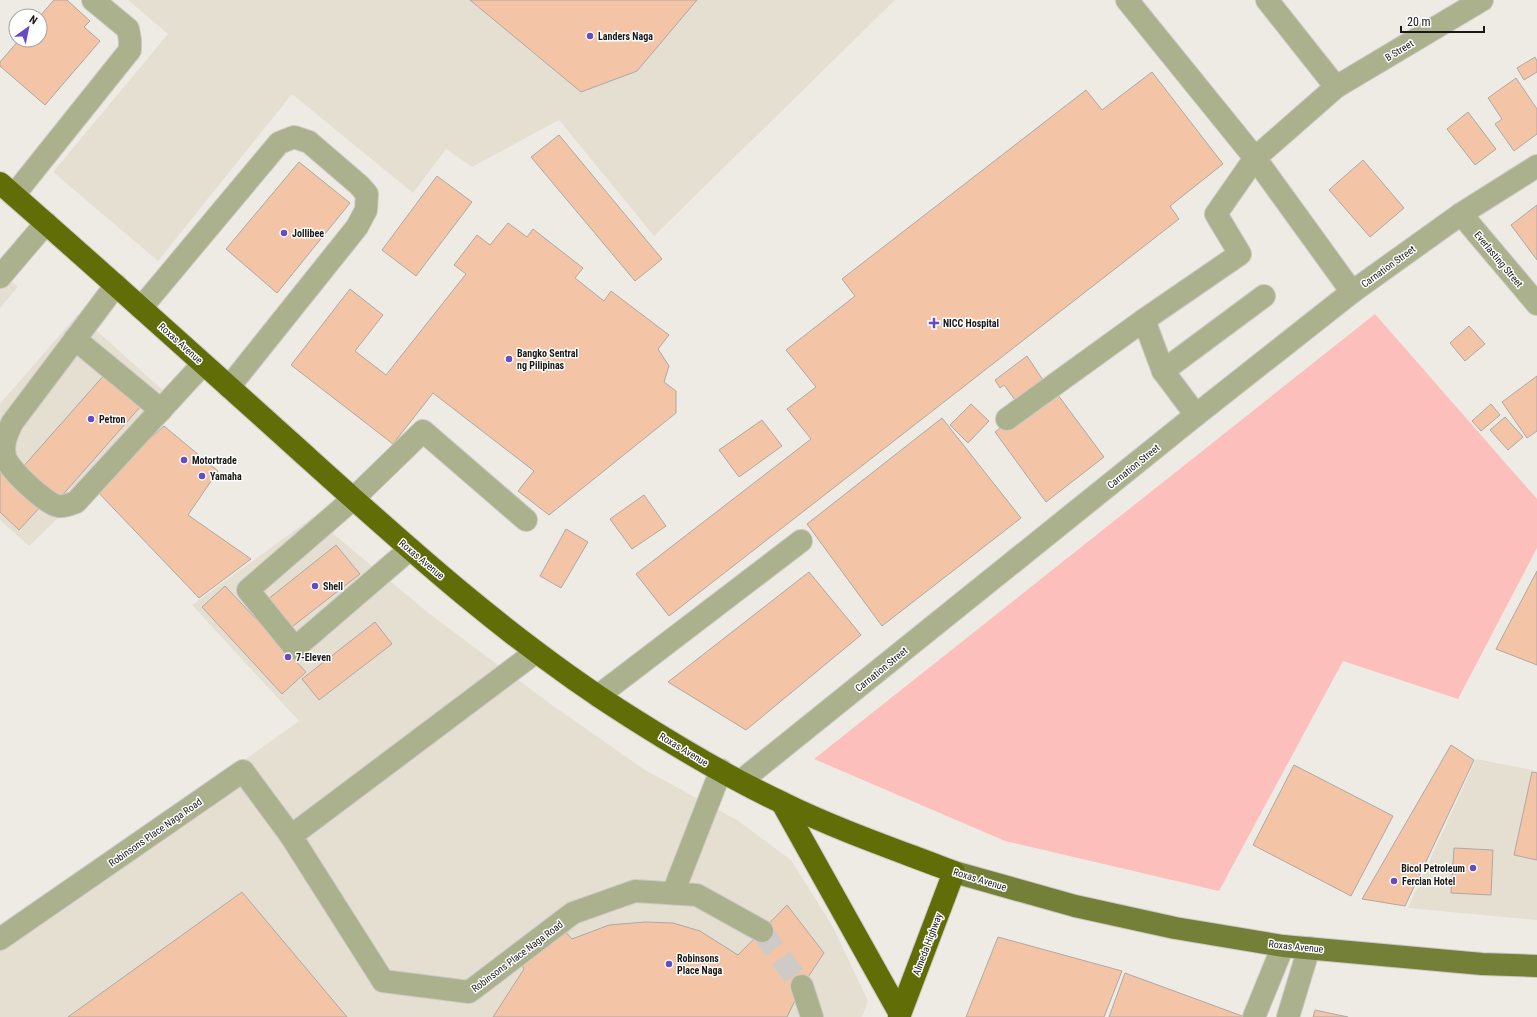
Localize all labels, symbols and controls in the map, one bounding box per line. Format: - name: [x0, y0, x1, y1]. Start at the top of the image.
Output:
- north arrow: [8, 8, 48, 48]
- scale bar: [1401, 8, 1484, 34]
- text: N: [27, 13, 40, 27]
- text: 20 m: [1407, 15, 1431, 29]
- marker: Landers Naga: [585, 31, 595, 41]
- place label: Landers Naga: [598, 31, 653, 42]
- street label: B Street: [1383, 38, 1415, 63]
- marker: Jollibee: [279, 228, 289, 238]
- place label: Jollibee: [292, 228, 324, 239]
- street label: Everlasting Street: [1472, 229, 1525, 289]
- street label: Carnation Street: [1359, 243, 1417, 290]
- marker: NICC Hospital: [928, 317, 940, 329]
- place label: NICC Hospital: [943, 318, 999, 329]
- street label: Roxas Avenue: [157, 321, 205, 366]
- place label: Bangko Sentral ng Pilipinas: [517, 348, 578, 371]
- marker: Bangko Sentral ng Pilipinas: [504, 354, 514, 364]
- marker: Petron: [86, 414, 96, 424]
- place label: Petron: [99, 414, 126, 425]
- street label: Carnation Street: [1105, 442, 1162, 491]
- marker: Motortrade: [179, 455, 189, 465]
- place label: Motortrade: [192, 455, 237, 466]
- marker: Yamaha: [197, 471, 207, 481]
- place label: Yamaha: [210, 471, 242, 482]
- street label: Roxas Avenue: [397, 537, 447, 581]
- marker: Shell: [310, 581, 320, 591]
- place label: Shell: [323, 581, 343, 592]
- street label: Carnation Street: [853, 645, 910, 694]
- marker: 7-Eleven: [283, 652, 293, 662]
- place label: 7-Eleven: [296, 652, 331, 663]
- street label: Roxas Avenue: [657, 731, 710, 768]
- street label: Robinsons Place Naga Road: [107, 796, 204, 869]
- place label: Bicol Petroleum: [1401, 863, 1465, 874]
- marker: Bicol Petroleum: [1468, 863, 1478, 873]
- street label: Roxas Avenue: [952, 866, 1008, 893]
- marker: Fercian Hotel: [1389, 876, 1399, 886]
- place label: Fercian Hotel: [1402, 876, 1455, 887]
- street label: Almeda Highway: [911, 911, 944, 977]
- street label: Robinsons Place Naga Road: [470, 919, 565, 994]
- street label: Roxas Avenue: [1268, 938, 1324, 955]
- place label: Robinsons Place Naga: [677, 953, 722, 976]
- marker: Robinsons Place Naga: [664, 959, 674, 969]

